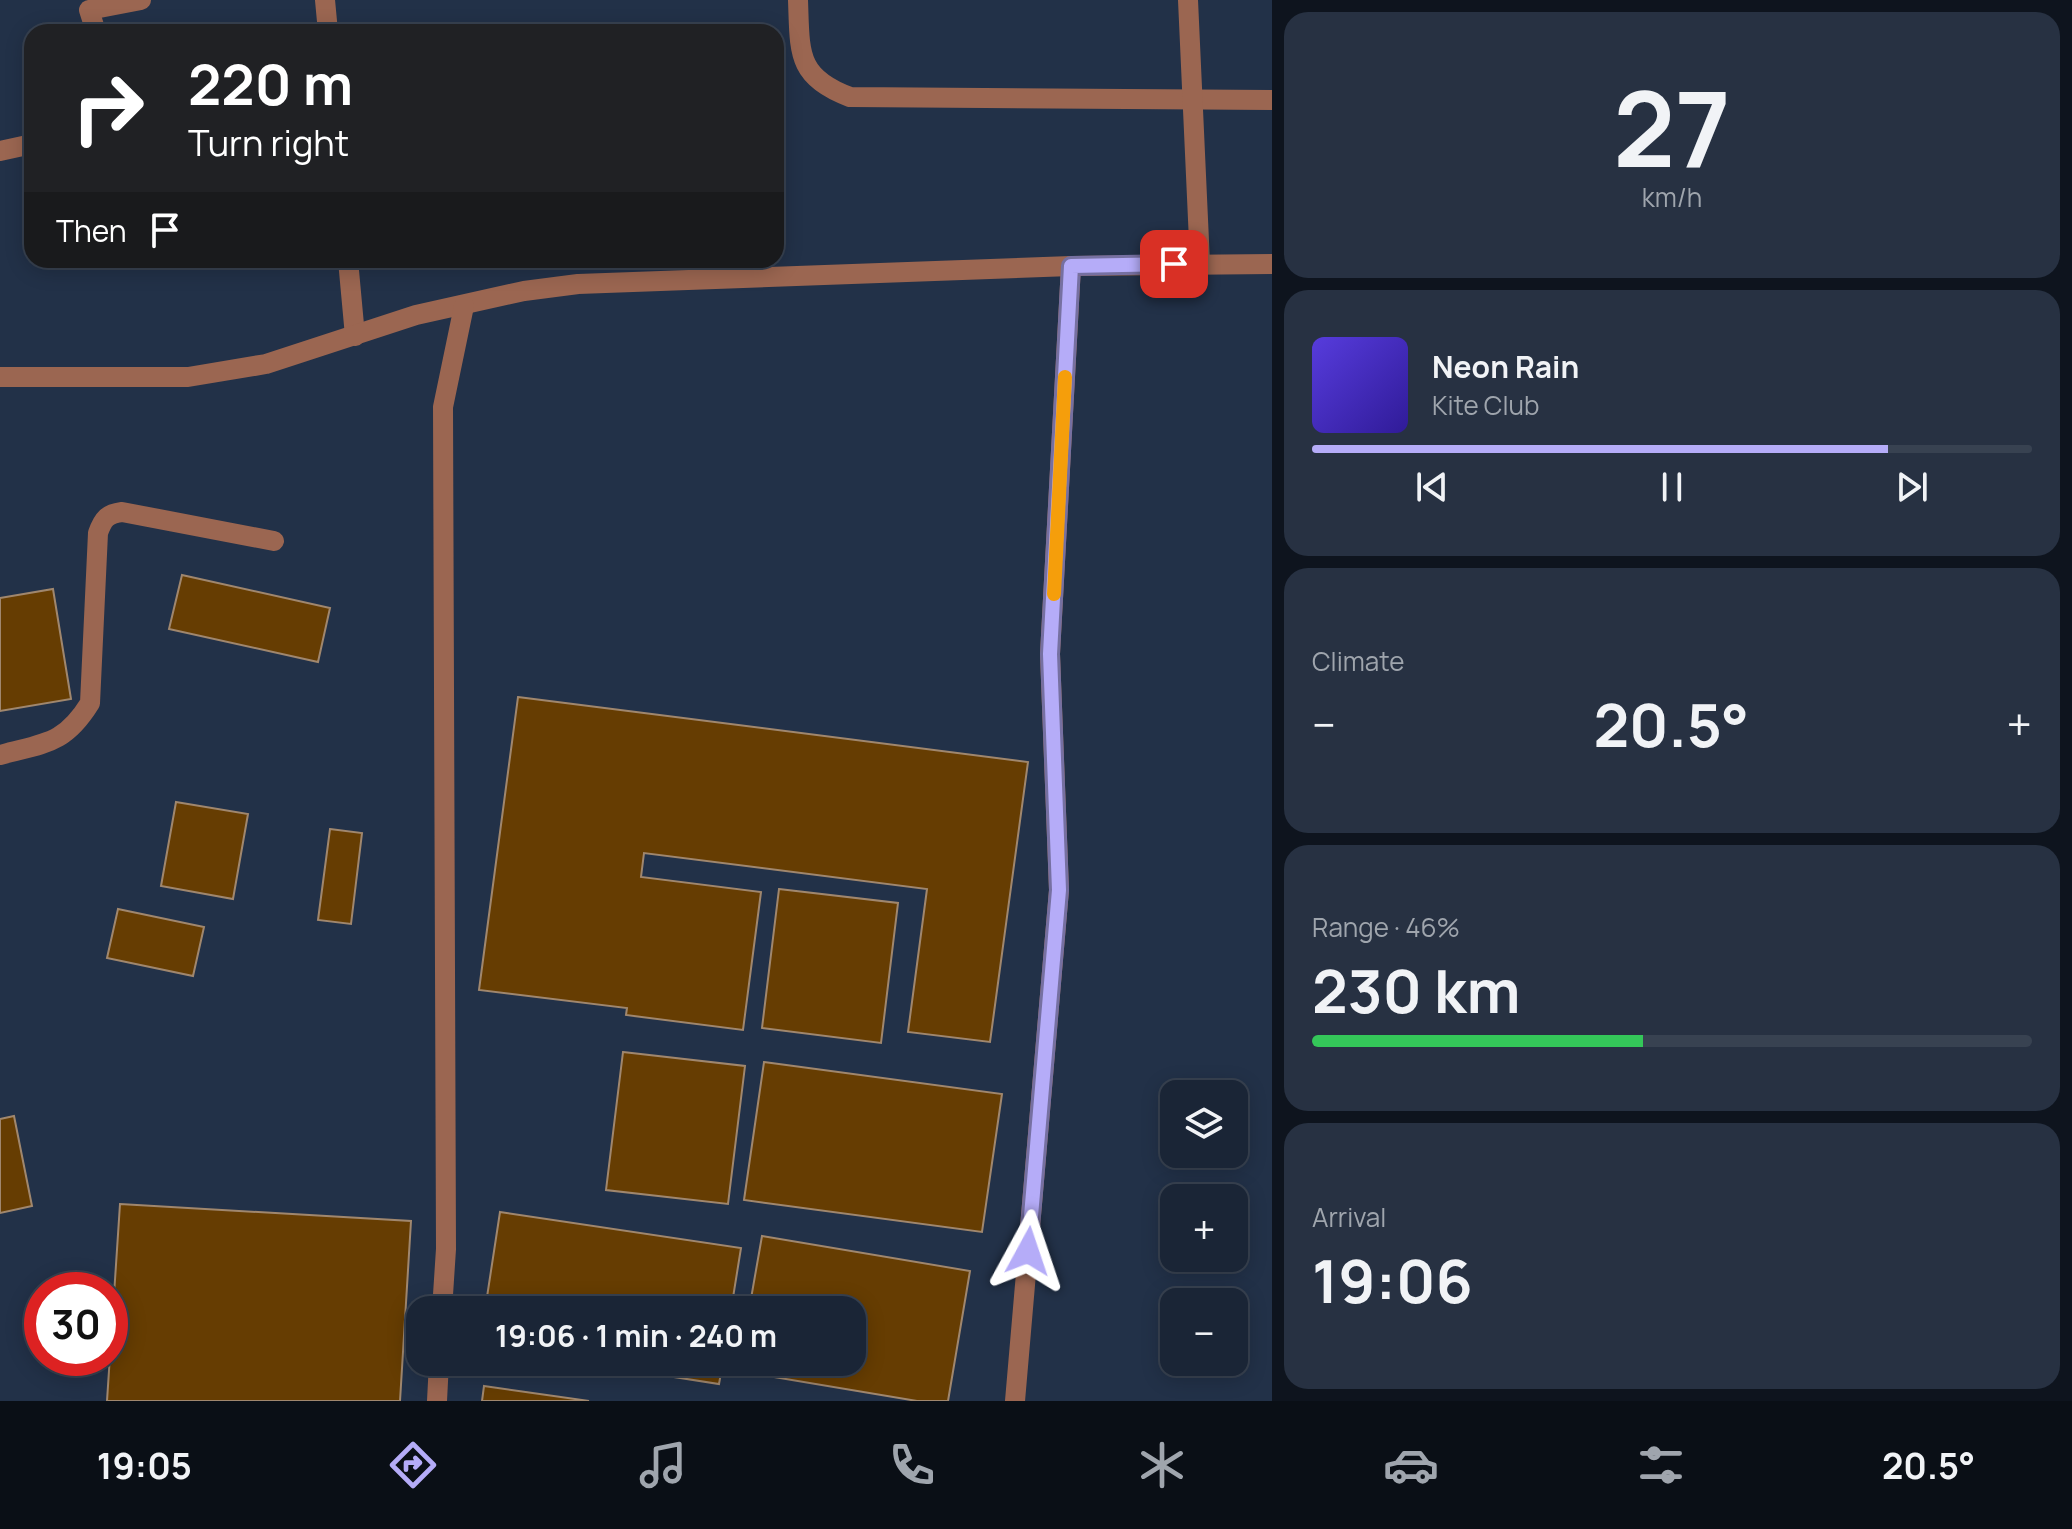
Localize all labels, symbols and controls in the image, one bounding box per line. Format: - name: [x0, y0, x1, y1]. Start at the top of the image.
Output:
- text: 220 m: [188, 45, 353, 122]
- icon: right: [56, 56, 160, 160]
- text: 27: [1613, 56, 1731, 198]
- text: Turn right: [188, 118, 349, 167]
- text: km/h: [1642, 179, 1702, 215]
- icon: arrive: [143, 208, 187, 252]
- text: Then: [56, 210, 127, 251]
- pin: [1140, 230, 1208, 298]
- icon: arrive: [1152, 242, 1196, 286]
- text: Neon Rain: [1432, 346, 1579, 387]
- text: Kite Club: [1432, 387, 1539, 423]
- icon: previous: [1410, 465, 1454, 509]
- icon: pause: [1650, 465, 1694, 509]
- icon: next: [1890, 465, 1934, 509]
- text: Climate: [1312, 643, 1404, 679]
- text: 20.5°: [1593, 683, 1749, 765]
- text: −: [1312, 694, 1336, 754]
- text: +: [2007, 694, 2032, 754]
- text: Range · 46%: [1312, 909, 1460, 945]
- text: 230 km: [1312, 949, 1520, 1031]
- map controls: [1160, 1080, 1248, 1376]
- button: layers: [1160, 1080, 1248, 1168]
- button: +: [1160, 1184, 1248, 1272]
- text: Arrival: [1312, 1199, 1386, 1235]
- position arrow: [986, 1209, 1070, 1293]
- text: 19:06: [1312, 1239, 1473, 1321]
- speed limit sign: 30: [24, 1272, 128, 1376]
- button: −: [1160, 1288, 1248, 1376]
- text: 19:06 · 1 min · 240 m: [495, 1315, 777, 1356]
- icon: directions: [385, 1437, 441, 1493]
- icon: music: [635, 1437, 691, 1493]
- icon: phone: [884, 1437, 940, 1493]
- icon: climate: [1134, 1437, 1190, 1493]
- icon: car: [1383, 1437, 1439, 1493]
- icon: filters: [1633, 1437, 1689, 1493]
- text: 19:05: [97, 1441, 192, 1490]
- text: 20.5°: [1882, 1441, 1975, 1490]

